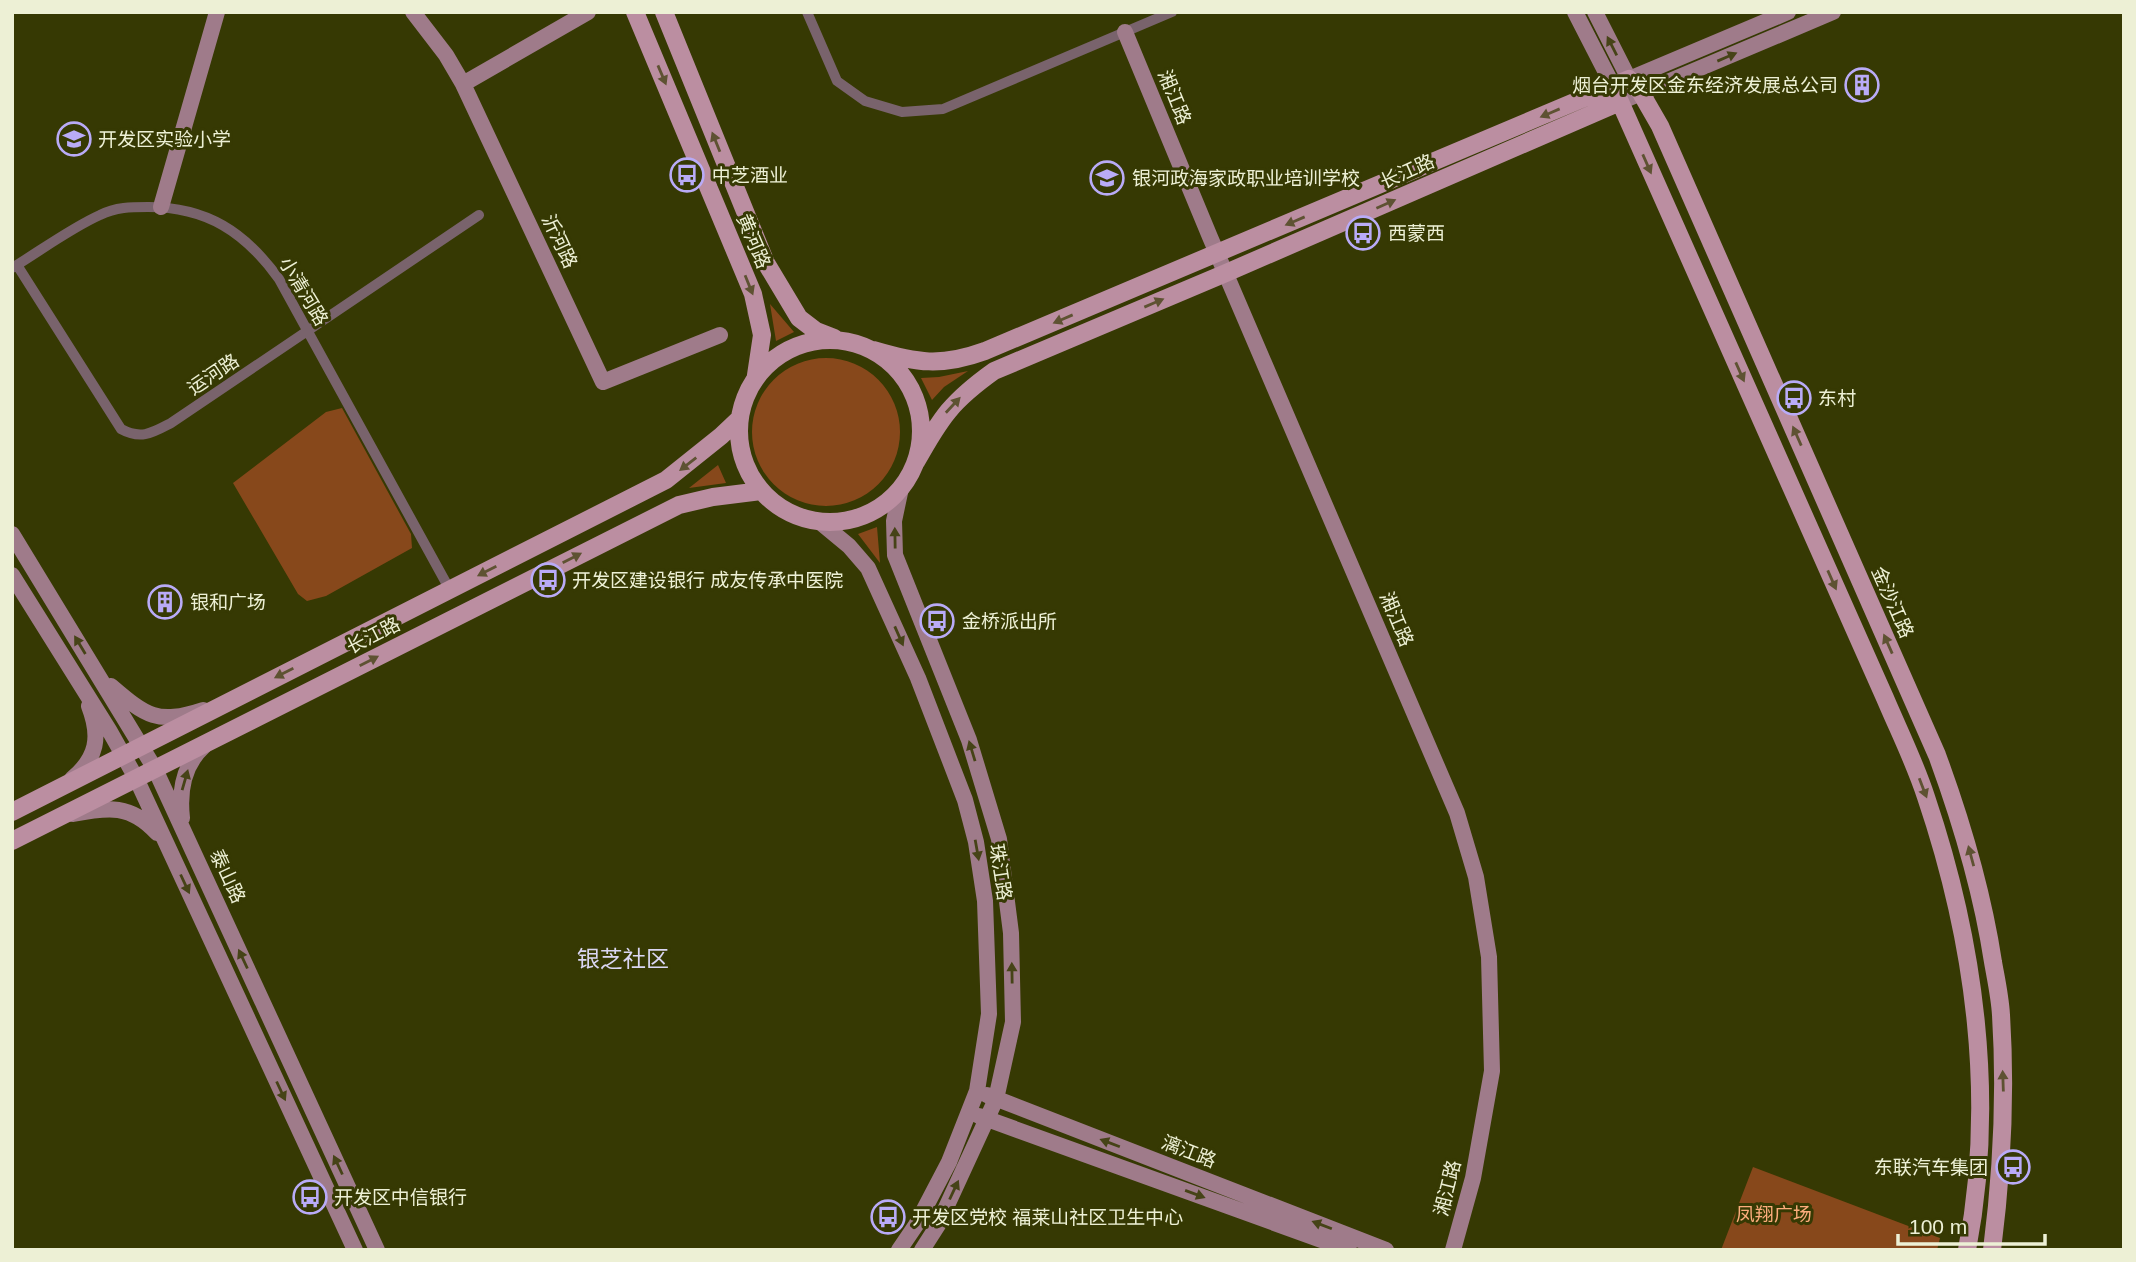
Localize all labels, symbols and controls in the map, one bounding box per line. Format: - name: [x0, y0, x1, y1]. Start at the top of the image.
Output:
- one-way arrow: [1606, 36, 1617, 56]
- one-way arrow: [1717, 51, 1737, 63]
- one-way arrow: [656, 65, 667, 86]
- building icon: 烟台开发区金东经济发展总公司: [1843, 66, 1881, 104]
- street label: 湘江路: [1154, 67, 1195, 128]
- place label: 烟台开发区金东经济发展总公司: [1572, 75, 1838, 96]
- one-way arrow: [1540, 107, 1560, 119]
- school or university icon: 开发区实验小学: [55, 120, 93, 158]
- place label: 开发区实验小学: [98, 129, 231, 150]
- one-way arrow: [711, 131, 722, 152]
- street label: 长江路: [1377, 150, 1438, 193]
- one-way arrow: [1641, 154, 1653, 174]
- bus stop icon: 中芝酒业: [668, 156, 706, 194]
- school or university icon: 银河政海家政职业培训学校: [1088, 159, 1126, 197]
- place label: 中芝酒业: [712, 165, 788, 186]
- place label: 银河政海家政职业培训学校: [1132, 168, 1360, 189]
- one-way arrow: [1375, 198, 1396, 209]
- street label: 沂河路: [538, 211, 581, 271]
- street label: 黄河路: [733, 211, 774, 272]
- bus stop icon: 西蒙西: [1344, 214, 1382, 252]
- one-way arrow: [1285, 215, 1306, 226]
- place label: 西蒙西: [1388, 223, 1445, 244]
- street label: 小清河路: [275, 253, 332, 329]
- one-way arrow: [744, 275, 755, 296]
- one-way arrow: [1144, 298, 1165, 309]
- one-way arrow: [1052, 313, 1073, 324]
- street label: 运河路: [184, 350, 243, 399]
- one-way arrow: [1734, 362, 1746, 382]
- bus stop icon: 东村: [1775, 379, 1813, 417]
- place label: 东村: [1818, 388, 1856, 409]
- one-way arrow: [944, 396, 961, 413]
- one-way arrow: [1791, 426, 1803, 446]
- one-way arrow: [679, 456, 697, 471]
- one-way arrow: [889, 527, 900, 549]
- one-way arrow: [562, 553, 582, 564]
- bus stop icon: 开发区建设银行 成友传承中医院: [529, 561, 567, 599]
- street label: 金沙江路: [1867, 563, 1918, 641]
- one-way arrow: [477, 564, 497, 576]
- one-way arrow: [1827, 569, 1838, 590]
- place label: 开发区建设银行 成友传承中医院: [572, 570, 843, 591]
- building icon: 银和广场: [146, 583, 184, 621]
- street label: 湘江路: [1376, 589, 1417, 650]
- place label: 银和广场: [190, 592, 266, 613]
- bus stop icon: 金桥派出所: [918, 602, 956, 640]
- place label: 金桥派出所: [962, 611, 1057, 632]
- street label: 长江路: [343, 613, 403, 658]
- one-way arrow: [893, 626, 905, 646]
- one-way arrow: [1882, 634, 1893, 655]
- one-way arrow: [73, 636, 86, 655]
- one-way arrow: [359, 655, 379, 666]
- one-way arrow: [274, 668, 294, 679]
- one-way arrow: [967, 740, 977, 761]
- one-way arrow: [180, 769, 190, 790]
- one-way arrow: [1917, 778, 1928, 799]
- one-way arrow: [971, 839, 982, 861]
- street label: 珠江路: [986, 842, 1015, 902]
- one-way arrow: [1965, 845, 1976, 867]
- street label: 泰山路: [206, 846, 249, 906]
- one-way arrow: [180, 874, 191, 895]
- district label: 银芝社区: [577, 946, 669, 972]
- one-way arrow: [237, 949, 249, 969]
- one-way arrow: [1006, 962, 1017, 984]
- one-way arrow: [1997, 1069, 2009, 1091]
- one-way arrow: [275, 1081, 287, 1101]
- street label: 漓江路: [1158, 1131, 1219, 1171]
- one-way arrow: [1100, 1137, 1121, 1148]
- bus stop icon: 东联汽车集团: [1994, 1148, 2032, 1186]
- one-way arrow: [332, 1155, 343, 1176]
- place label: 东联汽车集团: [1874, 1157, 1988, 1178]
- street label: 湘江路: [1430, 1158, 1465, 1218]
- bus stop icon: 开发区中信银行: [291, 1178, 329, 1216]
- one-way arrow: [948, 1180, 960, 1200]
- place label: 开发区中信银行: [334, 1187, 467, 1208]
- one-way arrow: [1185, 1189, 1206, 1200]
- bus stop icon: 开发区党校 福莱山社区卫生中心: [869, 1198, 907, 1236]
- scale bar: [1898, 1202, 2045, 1246]
- park label: 凤翔广场: [1736, 1204, 1812, 1225]
- place label: 开发区党校 福莱山社区卫生中心: [912, 1207, 1183, 1228]
- text: 100 m: [1909, 1215, 1967, 1238]
- one-way arrow: [1312, 1220, 1333, 1231]

